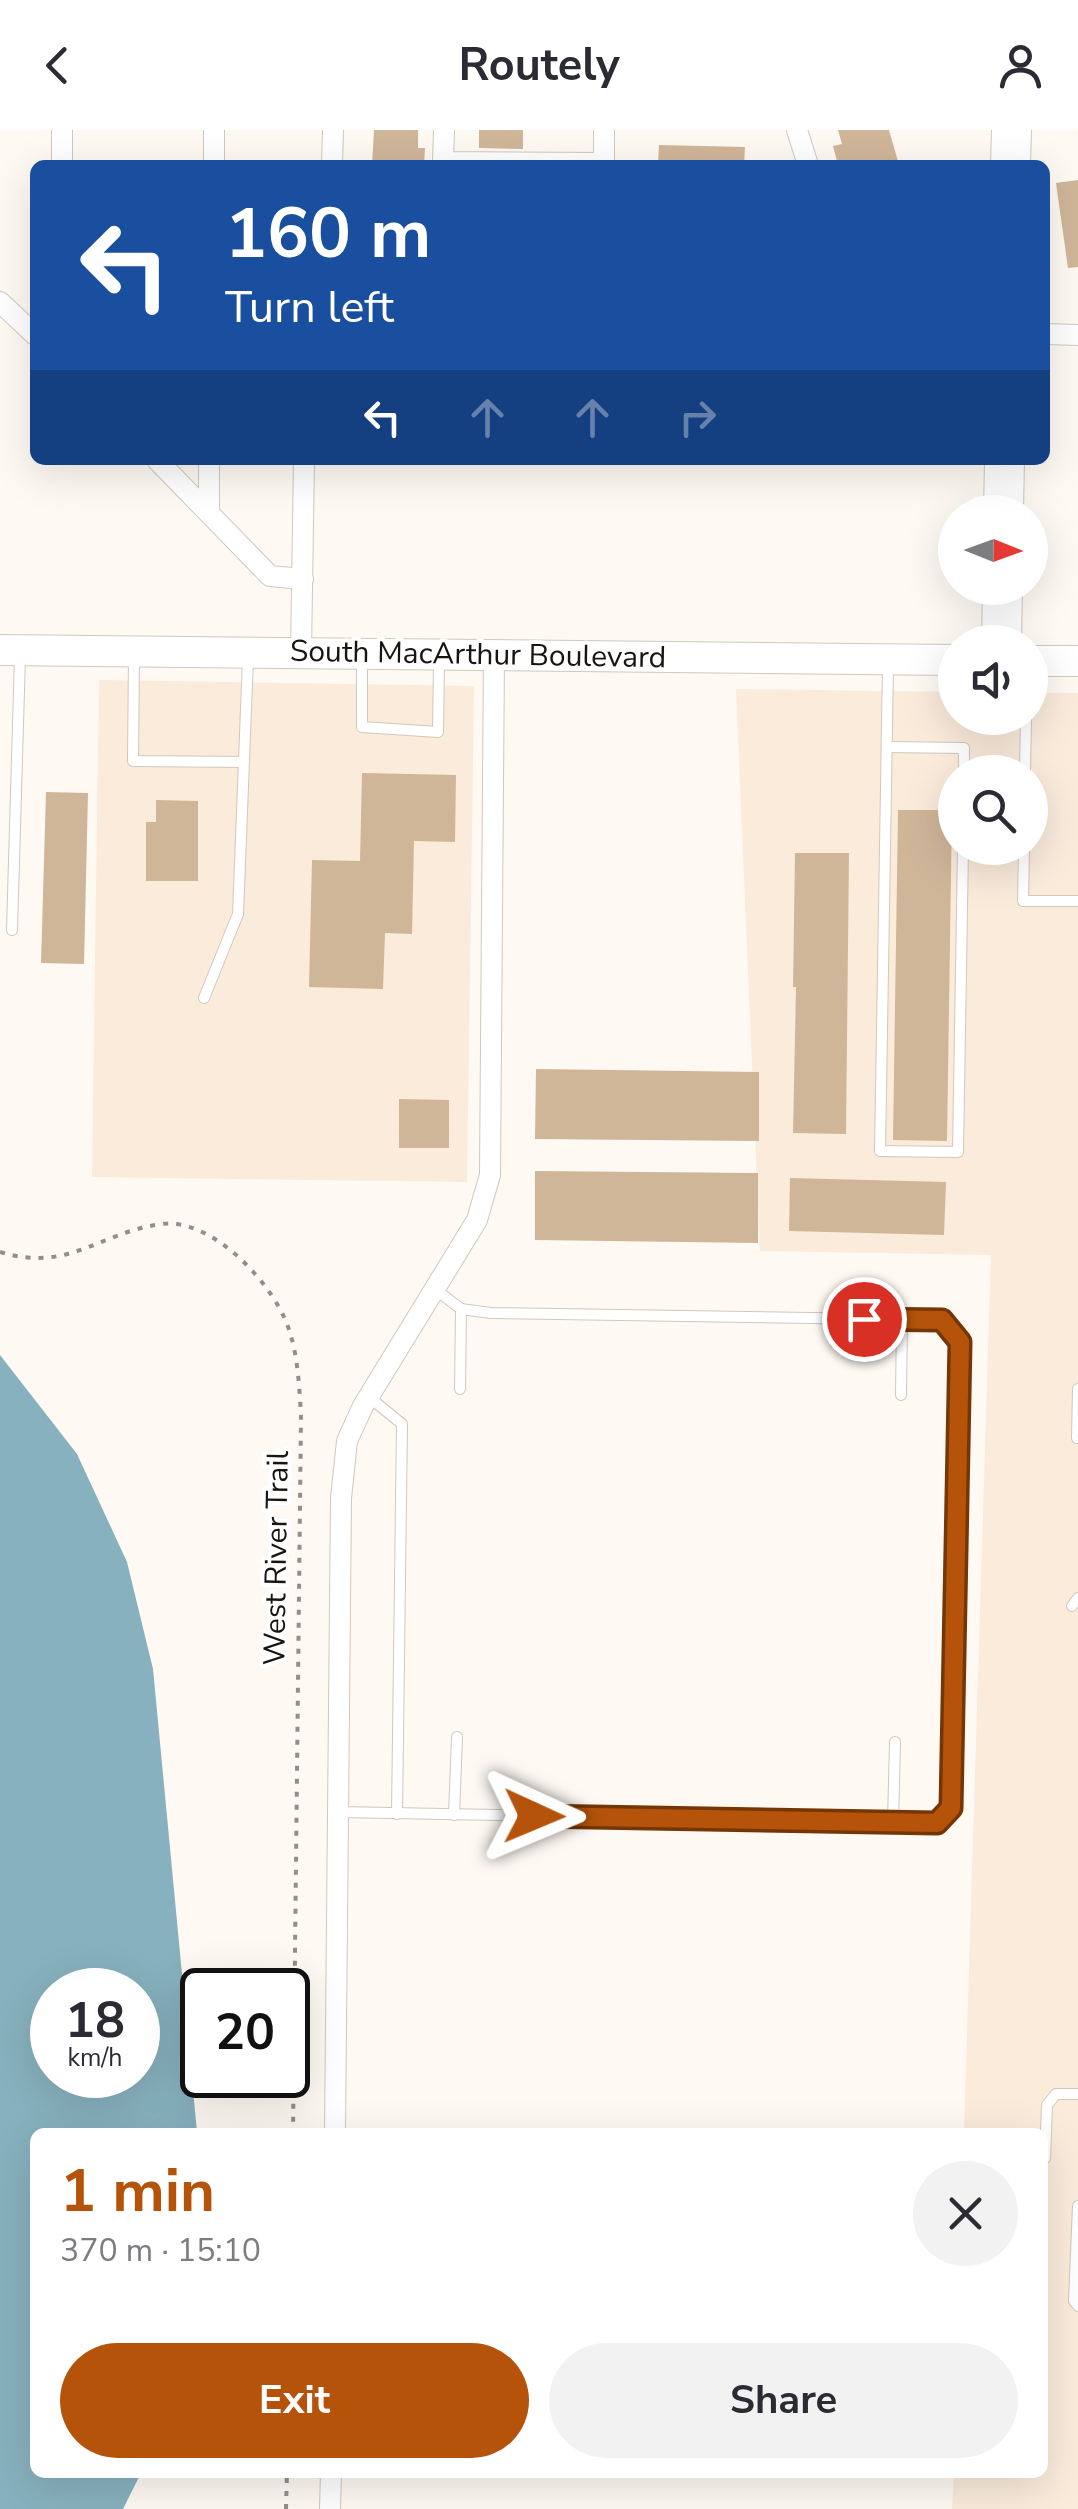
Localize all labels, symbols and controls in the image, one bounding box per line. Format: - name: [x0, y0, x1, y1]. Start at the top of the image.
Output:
- text: Routely: [458, 35, 620, 96]
- icon: back: [30, 38, 85, 93]
- icon: person: [993, 38, 1048, 93]
- text: 160 m: [225, 186, 431, 282]
- icon: left: [60, 200, 190, 330]
- text: Turn left: [225, 277, 394, 338]
- icon: left: [355, 390, 410, 445]
- icon: ahead: [460, 390, 515, 445]
- icon: ahead: [565, 390, 620, 445]
- icon: right: [670, 390, 725, 445]
- north arrow: [938, 495, 1048, 605]
- map controls: [938, 495, 1048, 865]
- button: sound: [938, 625, 1048, 735]
- street label: South MacArthur Boulevard: [290, 631, 666, 678]
- button: search: [938, 755, 1048, 865]
- pin: [822, 1277, 907, 1362]
- icon: arrive: [837, 1292, 892, 1347]
- street label: West River Trail: [254, 1450, 299, 1666]
- position arrow: [482, 1764, 586, 1868]
- speed limit sign: 20: [180, 1968, 310, 2098]
- text: 18: [65, 1986, 125, 2055]
- text: km/h: [67, 2041, 123, 2075]
- text: 1 min: [60, 2150, 215, 2232]
- button: close: [913, 2161, 1018, 2266]
- text: 370 m · 15:10: [60, 2229, 261, 2272]
- button: Exit: [60, 2343, 529, 2458]
- button: Share: [549, 2343, 1018, 2458]

